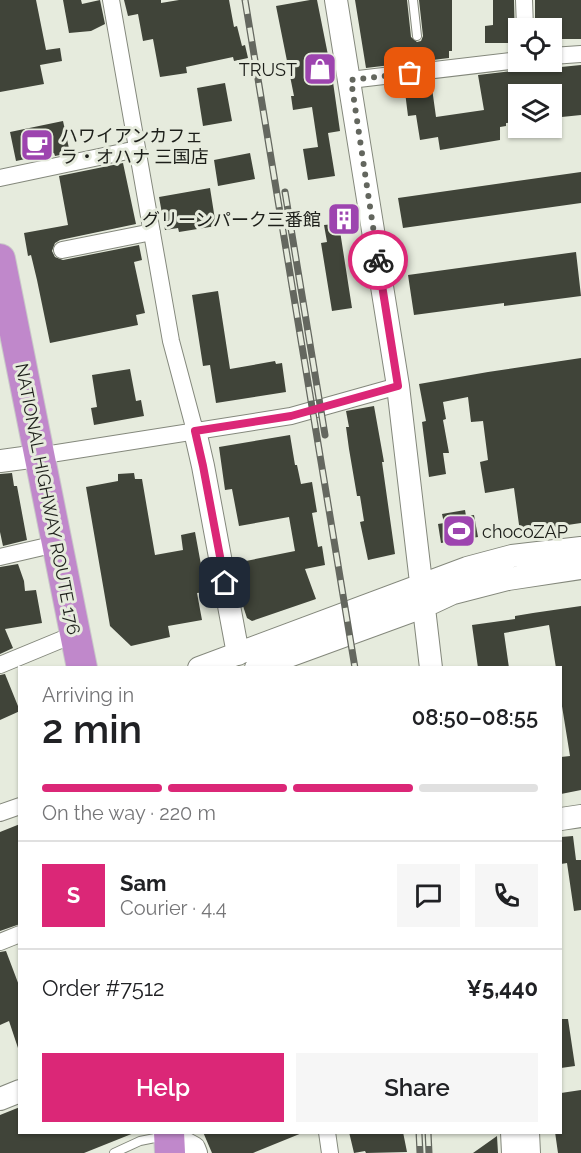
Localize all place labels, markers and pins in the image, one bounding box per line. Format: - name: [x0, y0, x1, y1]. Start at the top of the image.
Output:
- pin: [384, 47, 435, 98]
- shop icon: TRUST: [302, 51, 338, 87]
- place label: TRUST: [239, 59, 297, 80]
- place label: ハワイアンカフェ ラ・オハナ 三国店: [60, 125, 209, 167]
- cafe icon: ハワイアンカフェ ラ・オハナ 三国店: [19, 127, 55, 163]
- building icon: グリーンパーク三番館: [326, 201, 362, 237]
- place label: グリーンパーク三番館: [142, 209, 321, 230]
- sports icon: chocoZAP: [441, 513, 477, 549]
- place label: chocoZAP: [482, 521, 568, 542]
- pin: [199, 557, 250, 608]

